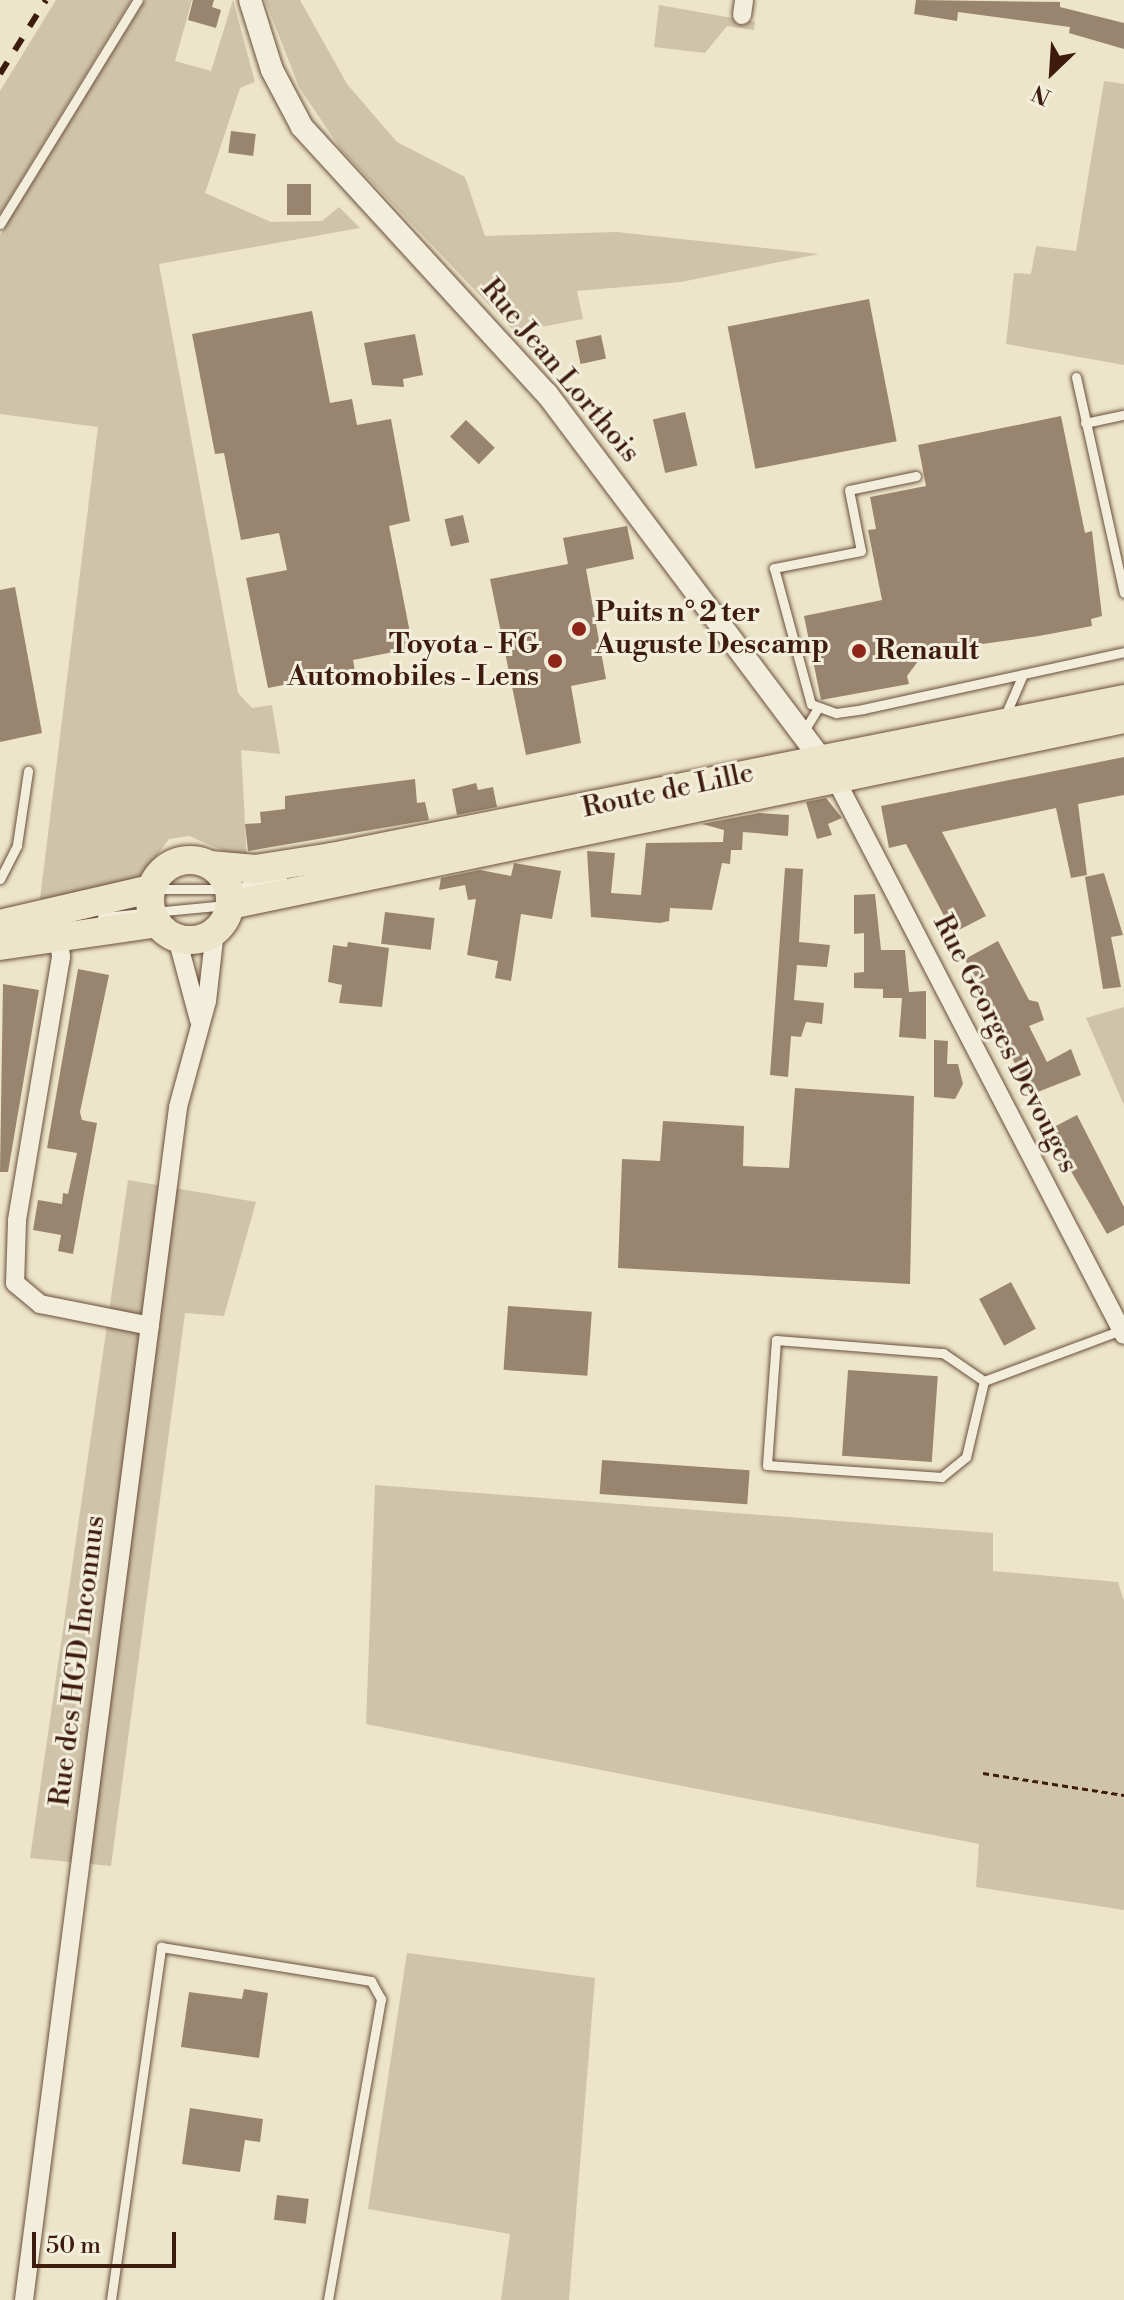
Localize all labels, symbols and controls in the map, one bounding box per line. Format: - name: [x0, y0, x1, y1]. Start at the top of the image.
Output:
- north arrow: [1012, 32, 1092, 112]
- text: N: [1028, 78, 1055, 110]
- street label: Rue Jean Lorthois: [473, 272, 647, 470]
- place label: Puits n° 2 ter Auguste Descamp: [595, 596, 829, 662]
- marker: Puits n° 2 ter Auguste Descamp: [570, 620, 588, 638]
- place label: Toyota - FG Automobiles - Lens: [287, 628, 539, 694]
- place label: Renault: [875, 634, 979, 668]
- marker: Renault: [850, 642, 868, 660]
- marker: Toyota - FG Automobiles - Lens: [546, 652, 564, 670]
- street label: Route de Lille: [579, 756, 757, 826]
- street label: Rue Georges Devouges: [925, 909, 1085, 1179]
- street label: Rue des HGD Inconnus: [43, 1514, 113, 1808]
- scale bar: [36, 2216, 180, 2266]
- text: 50 m: [46, 2231, 101, 2261]

